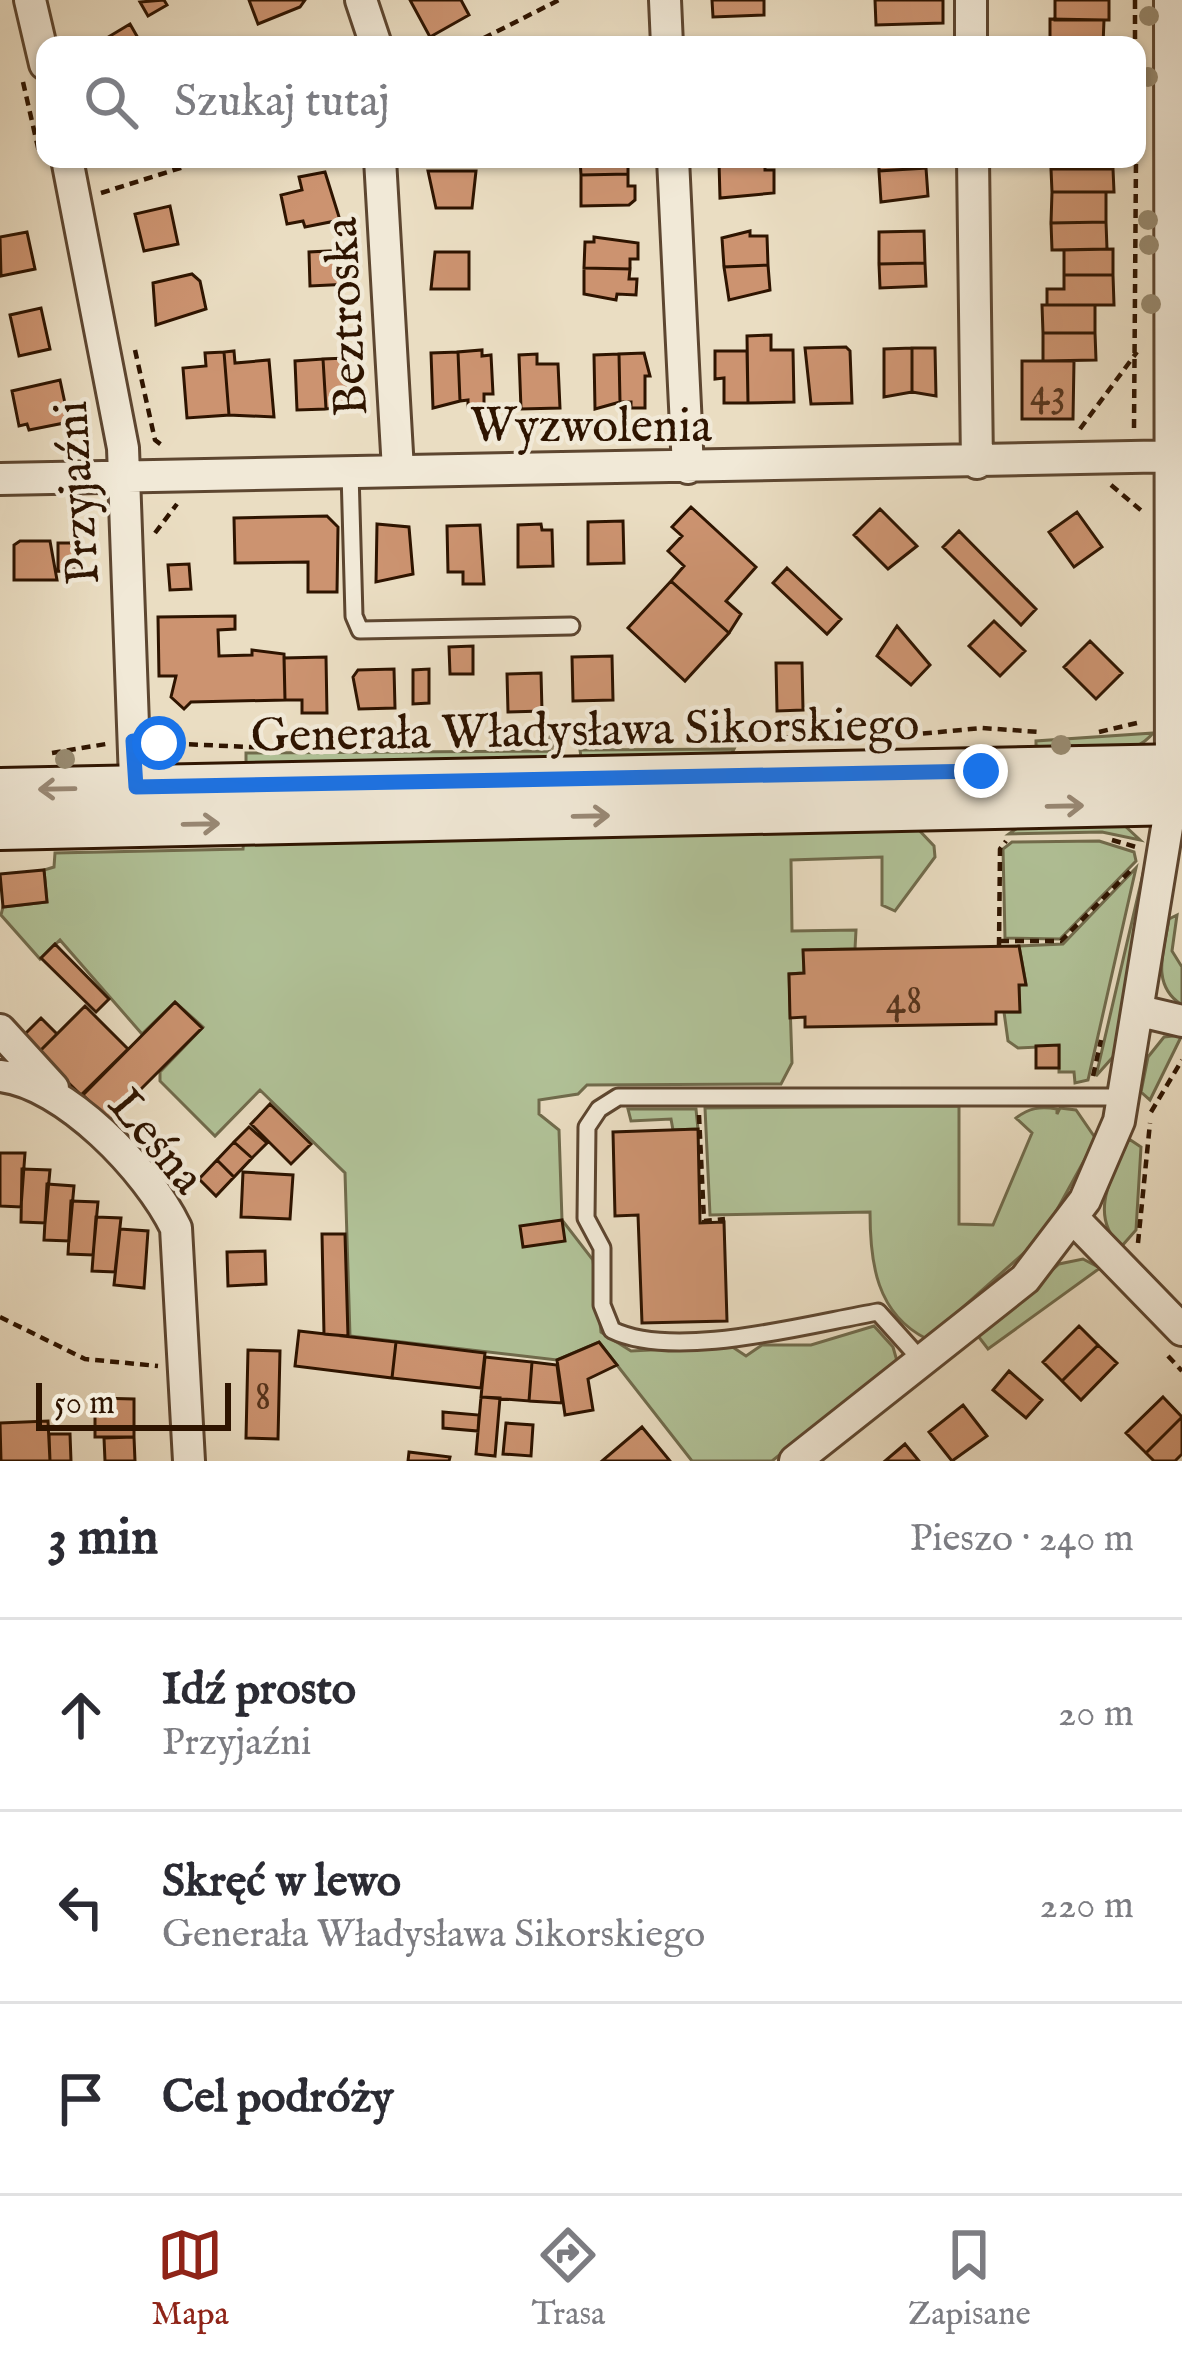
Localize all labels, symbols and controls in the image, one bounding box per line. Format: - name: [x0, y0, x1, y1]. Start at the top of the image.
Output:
- search box: [36, 36, 1146, 168]
- icon: search: [78, 69, 144, 135]
- text: Szukaj tutaj: [174, 74, 390, 131]
- street label: Beztroska: [313, 215, 383, 418]
- house number: 43: [1030, 367, 1066, 420]
- street label: Wyzwolenia: [470, 398, 712, 458]
- street label: Przyjaźni: [43, 399, 115, 587]
- street label: Generała Władysława Sikorskiego: [250, 696, 920, 768]
- route start: [132, 716, 186, 770]
- route end: [954, 744, 1008, 798]
- one-way arrow: [38, 777, 77, 800]
- one-way arrow: [1045, 794, 1084, 817]
- one-way arrow: [571, 805, 610, 828]
- one-way arrow: [181, 813, 220, 836]
- house number: 48: [885, 975, 923, 1028]
- street label: Leśna: [93, 1077, 217, 1208]
- house number: 8: [255, 1371, 271, 1424]
- scale bar: [36, 1377, 231, 1430]
- text: 50 m: [54, 1383, 115, 1425]
- text: 3 min: [48, 1507, 158, 1572]
- text: Pieszo · 240 m: [910, 1515, 1134, 1564]
- text: Idź prosto: [162, 1662, 356, 1719]
- icon: ahead: [48, 1682, 114, 1748]
- text: 20 m: [1058, 1690, 1134, 1739]
- text: Przyjaźni: [162, 1719, 312, 1768]
- text: Skręć w lewo: [162, 1854, 401, 1911]
- icon: left: [48, 1874, 114, 1940]
- text: 220 m: [1040, 1882, 1134, 1931]
- text: Generała Władysława Sikorskiego: [162, 1911, 705, 1960]
- icon: arrive: [48, 2066, 114, 2132]
- text: Cel podróży: [162, 2070, 393, 2127]
- tab: Mapa: [151, 2222, 229, 2336]
- tab: Trasa: [532, 2222, 605, 2336]
- tab: Zapisane: [908, 2222, 1031, 2336]

